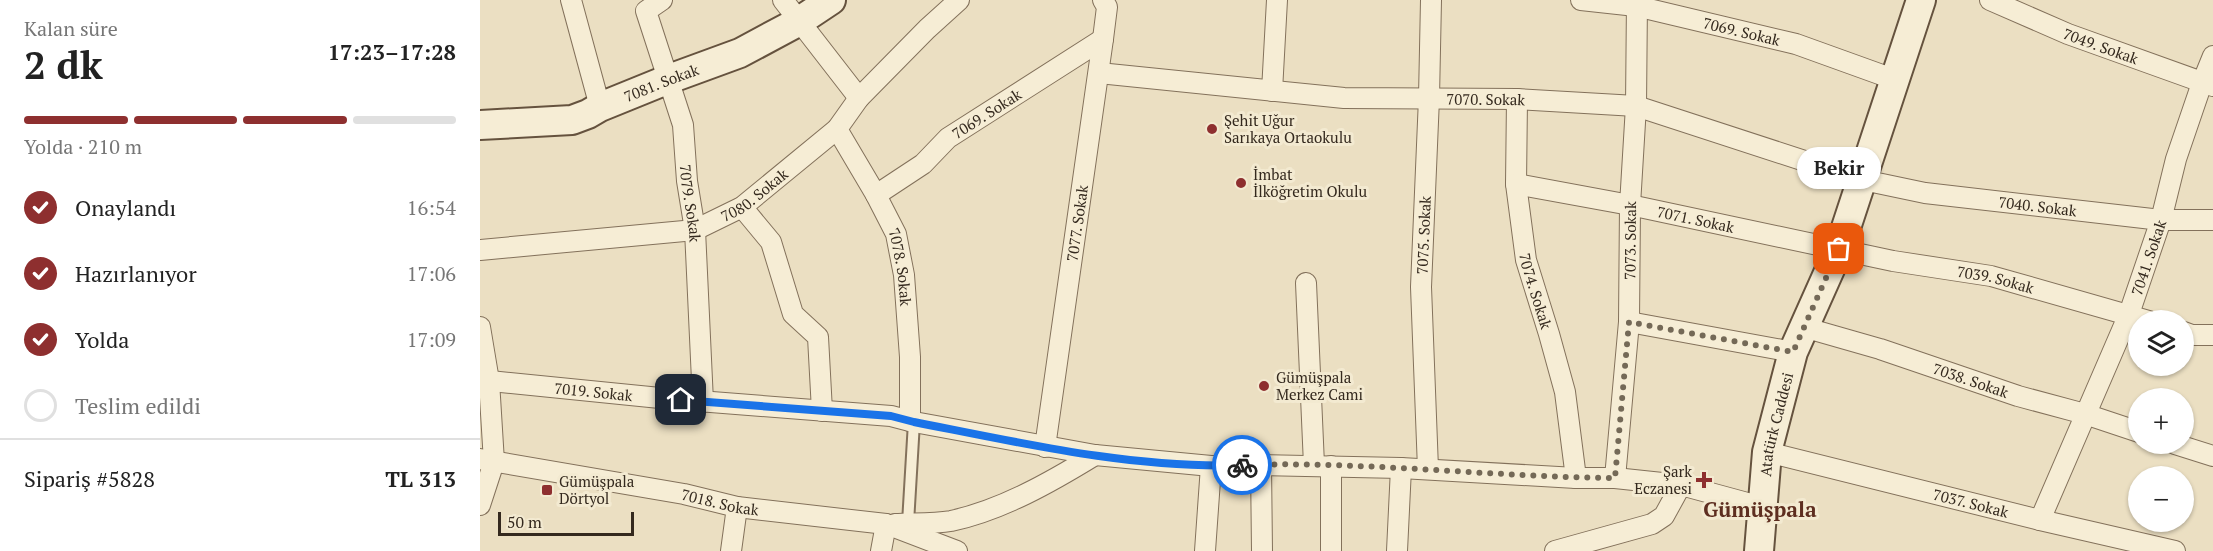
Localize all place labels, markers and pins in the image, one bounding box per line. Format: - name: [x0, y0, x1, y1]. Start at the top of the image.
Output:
- place label: Şehit Uğur Sarıkaya Ortaokulu: [1224, 110, 1352, 147]
- marker: Şehit Uğur Sarıkaya Ortaokulu: [1205, 122, 1219, 136]
- callout: Bekir: [1797, 147, 1881, 189]
- place label: İmbat İlköğretim Okulu: [1253, 164, 1367, 201]
- marker: İmbat İlköğretim Okulu: [1234, 176, 1248, 190]
- pin: [1813, 223, 1864, 274]
- place label: Gümüşpala Merkez Cami: [1276, 367, 1363, 404]
- pin: [655, 374, 706, 425]
- marker: Gümüşpala Merkez Cami: [1257, 379, 1271, 393]
- place label: Şark Eczanesi: [1634, 461, 1692, 498]
- place label: Gümüşpala Dörtyol: [559, 471, 635, 508]
- marker: Şark Eczanesi: [1697, 473, 1711, 487]
- marker: Gümüşpala Dörtyol: [540, 483, 554, 497]

